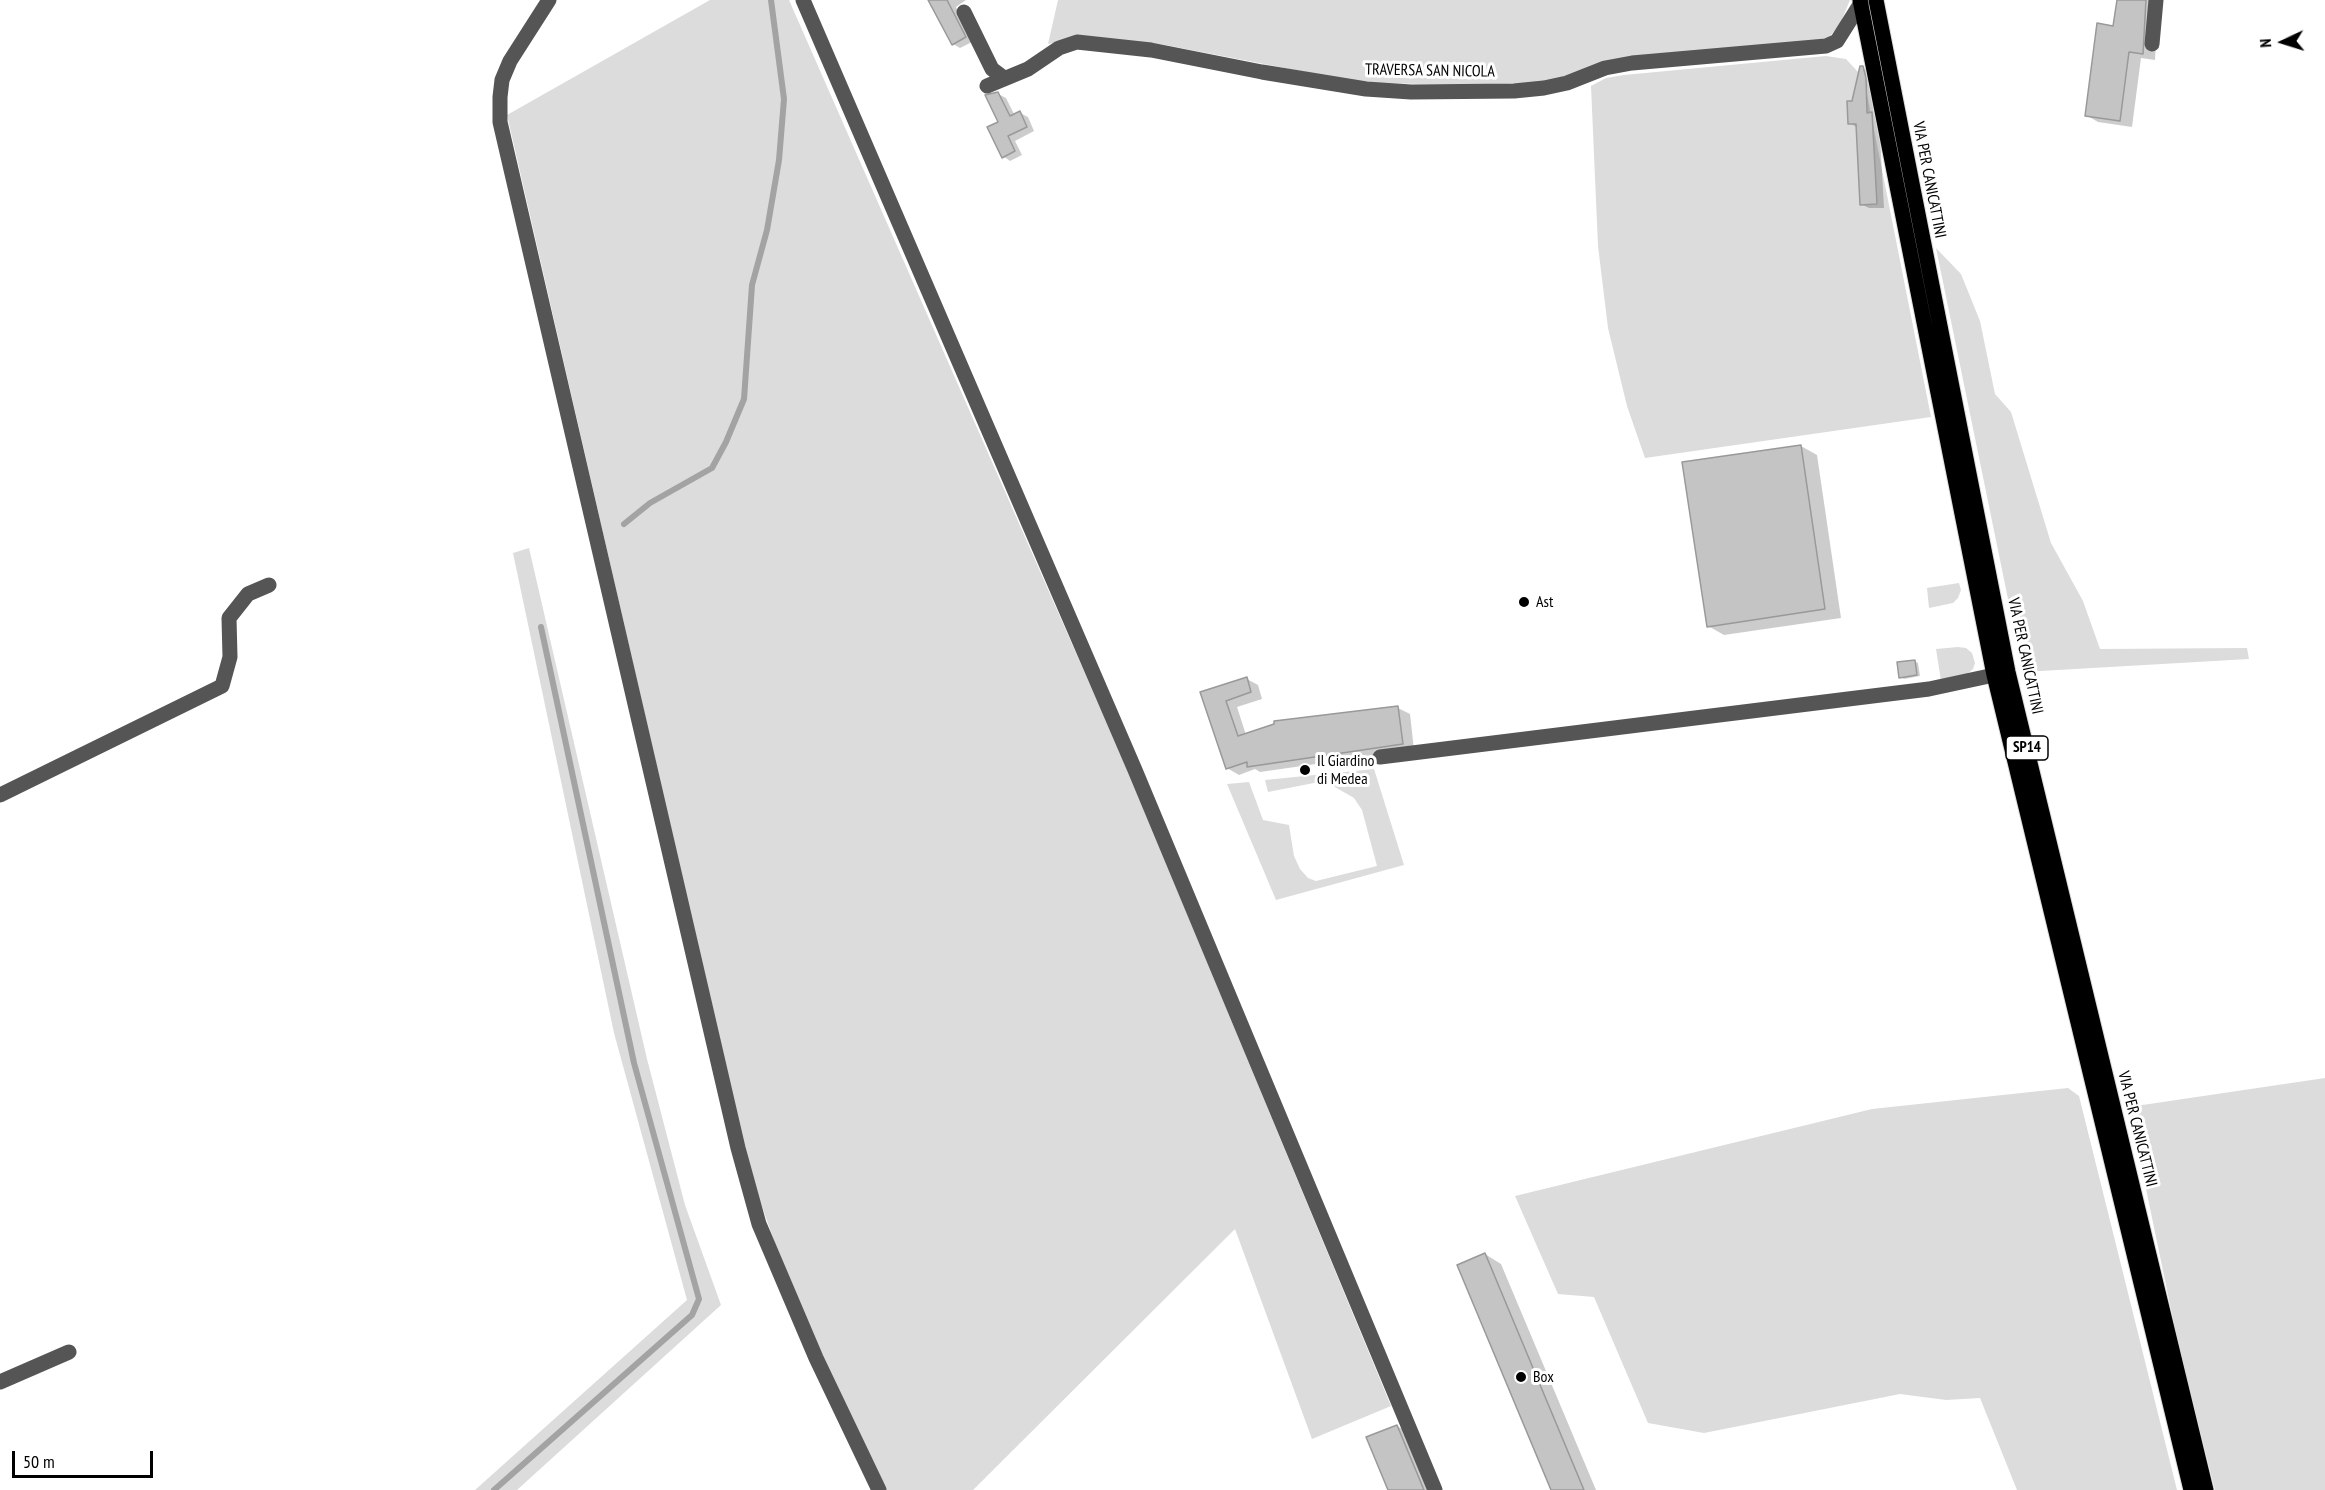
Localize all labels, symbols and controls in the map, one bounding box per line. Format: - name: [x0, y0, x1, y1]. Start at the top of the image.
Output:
- north arrow: [2253, 12, 2313, 72]
- text: N: [2255, 38, 2275, 48]
- street label: TRAVERSA SAN NICOLA: [1365, 60, 1495, 82]
- street label: VIA PER CANICATTINI: [1908, 120, 1950, 240]
- place label: Ast: [1536, 592, 1553, 612]
- marker: Ast: [1517, 595, 1531, 609]
- street label: VIA PER CANICATTINI: [2003, 596, 2047, 716]
- road number: SP14: [2006, 736, 2048, 760]
- place label: Il Giardino di Medea: [1317, 751, 1374, 789]
- marker: Il Giardino di Medea: [1298, 763, 1312, 777]
- street label: VIA PER CANICATTINI: [2113, 1069, 2161, 1189]
- place label: Box: [1533, 1367, 1554, 1387]
- marker: Box: [1514, 1370, 1528, 1384]
- scale bar: [15, 1439, 156, 1477]
- text: 50 m: [23, 1450, 55, 1473]

